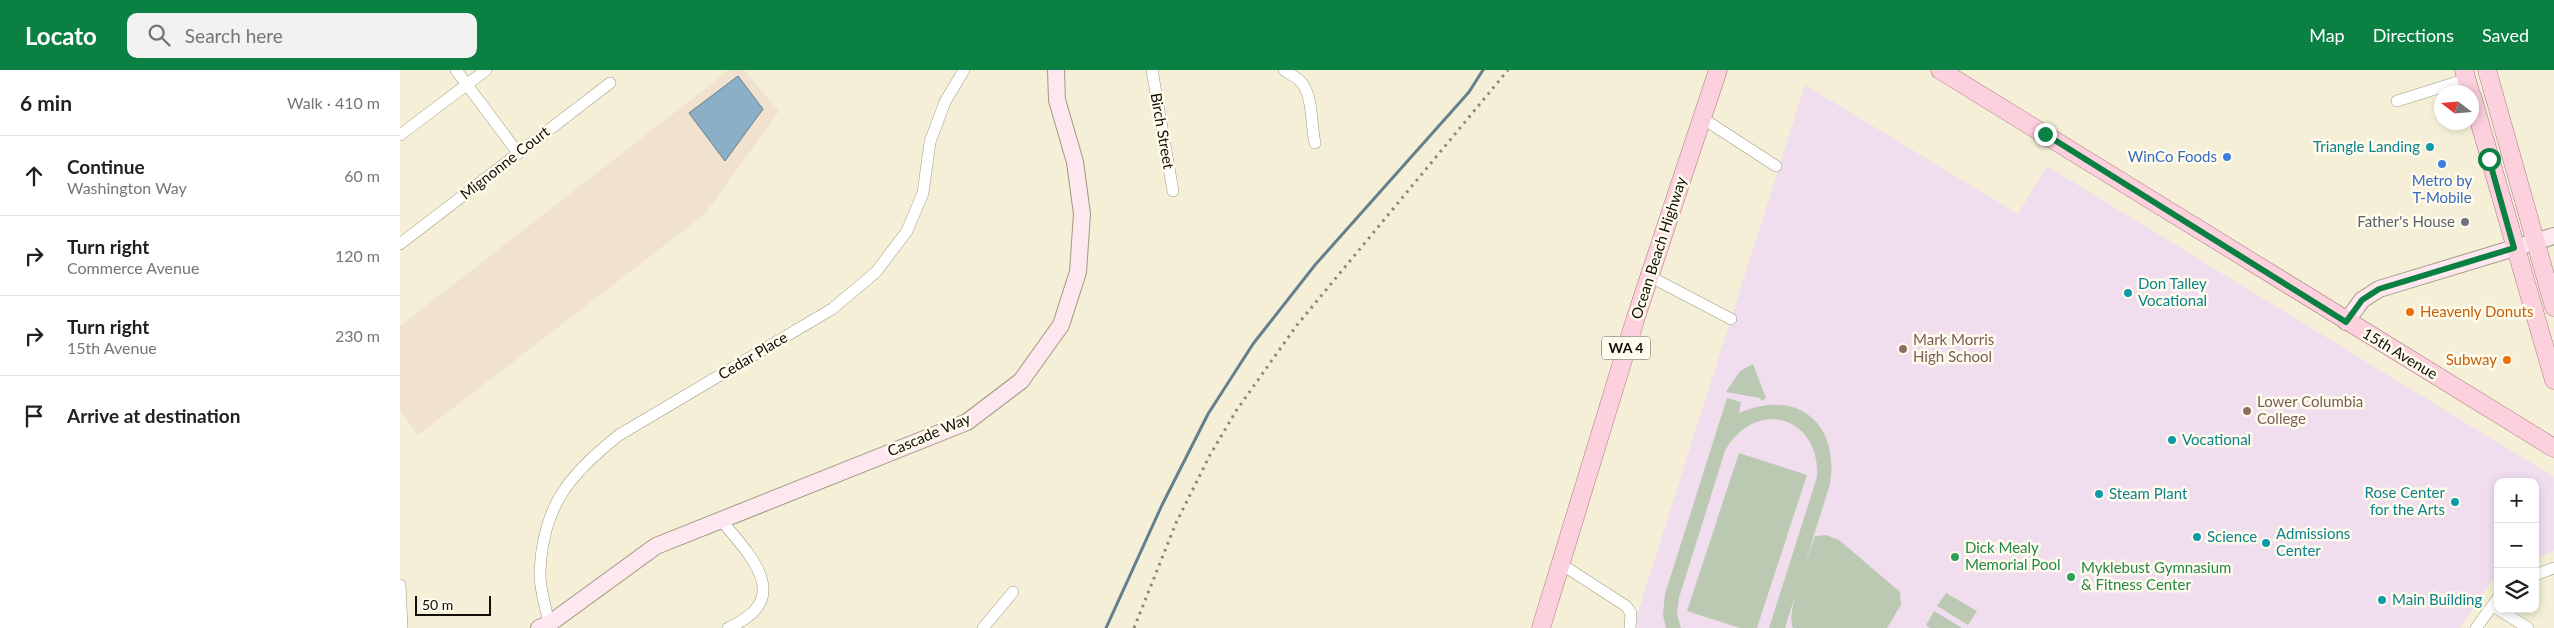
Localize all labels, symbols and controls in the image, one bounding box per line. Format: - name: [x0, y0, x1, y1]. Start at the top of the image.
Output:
- search box: [127, 13, 477, 58]
- text: Locato: [25, 21, 97, 50]
- icon: search: [145, 21, 173, 49]
- text: Search here: [185, 24, 283, 47]
- text: Map: [2309, 24, 2345, 46]
- text: Directions: [2373, 24, 2454, 46]
- text: Saved: [2482, 24, 2529, 46]
- north arrow: [2434, 85, 2479, 130]
- text: 6 min: [20, 90, 72, 115]
- street label: Birch Street: [1147, 91, 1179, 171]
- text: Walk · 410 m: [287, 93, 380, 112]
- street label: Mignonne Court: [456, 121, 553, 203]
- route end: [2034, 123, 2057, 146]
- place label: Triangle Landing: [2313, 137, 2420, 155]
- marker: Triangle Landing: [2424, 141, 2436, 153]
- place label: WinCo Foods: [2128, 147, 2217, 165]
- route start: [2478, 148, 2501, 171]
- marker: WinCo Foods: [2221, 151, 2233, 163]
- text: Continue: [67, 155, 145, 178]
- marker: Metro by T-Mobile: [2436, 158, 2448, 170]
- icon: ahead: [20, 162, 48, 190]
- text: 60 m: [344, 166, 380, 185]
- place label: Metro by T-Mobile: [2412, 171, 2472, 206]
- street label: Ocean Beach Highway: [1627, 174, 1690, 321]
- text: Washington Way: [67, 178, 187, 197]
- place label: Father's House: [2357, 212, 2455, 230]
- marker: Father's House: [2459, 216, 2471, 228]
- text: Turn right: [67, 235, 149, 258]
- icon: right: [20, 242, 48, 270]
- text: 120 m: [335, 246, 380, 265]
- text: Commerce Avenue: [67, 258, 199, 277]
- place label: Don Talley Vocational: [2138, 274, 2207, 309]
- marker: Don Talley Vocational: [2122, 287, 2134, 299]
- place label: Heavenly Donuts: [2420, 302, 2533, 320]
- marker: Heavenly Donuts: [2404, 306, 2416, 318]
- text: Turn right: [67, 315, 149, 338]
- icon: right: [20, 322, 48, 350]
- street label: 15th Avenue: [2360, 324, 2441, 383]
- text: 230 m: [335, 326, 380, 345]
- street label: Cedar Place: [715, 327, 790, 383]
- place label: Mark Morris High School: [1913, 330, 1994, 365]
- road number: WA 4: [1602, 336, 1650, 360]
- text: 15th Avenue: [67, 338, 157, 357]
- marker: Mark Morris High School: [1897, 343, 1909, 355]
- place label: Subway: [2446, 350, 2497, 368]
- marker: Subway: [2501, 354, 2513, 366]
- place label: Lower Columbia College: [2257, 392, 2363, 427]
- icon: arrive: [20, 402, 48, 430]
- text: Arrive at destination: [67, 404, 240, 427]
- marker: Lower Columbia College: [2241, 405, 2253, 417]
- street label: Cascade Way: [884, 408, 973, 460]
- place label: Vocational: [2182, 430, 2251, 448]
- marker: Vocational: [2166, 434, 2178, 446]
- map controls: [2494, 478, 2539, 613]
- button: +: [2494, 478, 2539, 523]
- place label: Rose Center for the Arts: [2365, 483, 2446, 518]
- place label: Steam Plant: [2109, 484, 2188, 502]
- marker: Steam Plant: [2093, 488, 2105, 500]
- marker: Rose Center for the Arts: [2449, 496, 2461, 508]
- button: −: [2494, 523, 2539, 568]
- place label: Admissions Center: [2276, 524, 2350, 559]
- place label: Science: [2207, 527, 2257, 545]
- marker: Science: [2191, 531, 2203, 543]
- marker: Admissions Center: [2260, 537, 2272, 549]
- place label: Dick Mealy Memorial Pool: [1965, 538, 2061, 573]
- marker: Dick Mealy Memorial Pool: [1949, 551, 1961, 563]
- place label: Myklebust Gymnasium & Fitness Center: [2081, 558, 2231, 593]
- button: layers: [2494, 568, 2539, 613]
- marker: Myklebust Gymnasium & Fitness Center: [2065, 571, 2077, 583]
- place label: Main Building: [2392, 590, 2482, 608]
- scale bar: [415, 593, 491, 616]
- marker: Main Building: [2376, 594, 2388, 606]
- text: 50 m: [422, 596, 453, 613]

